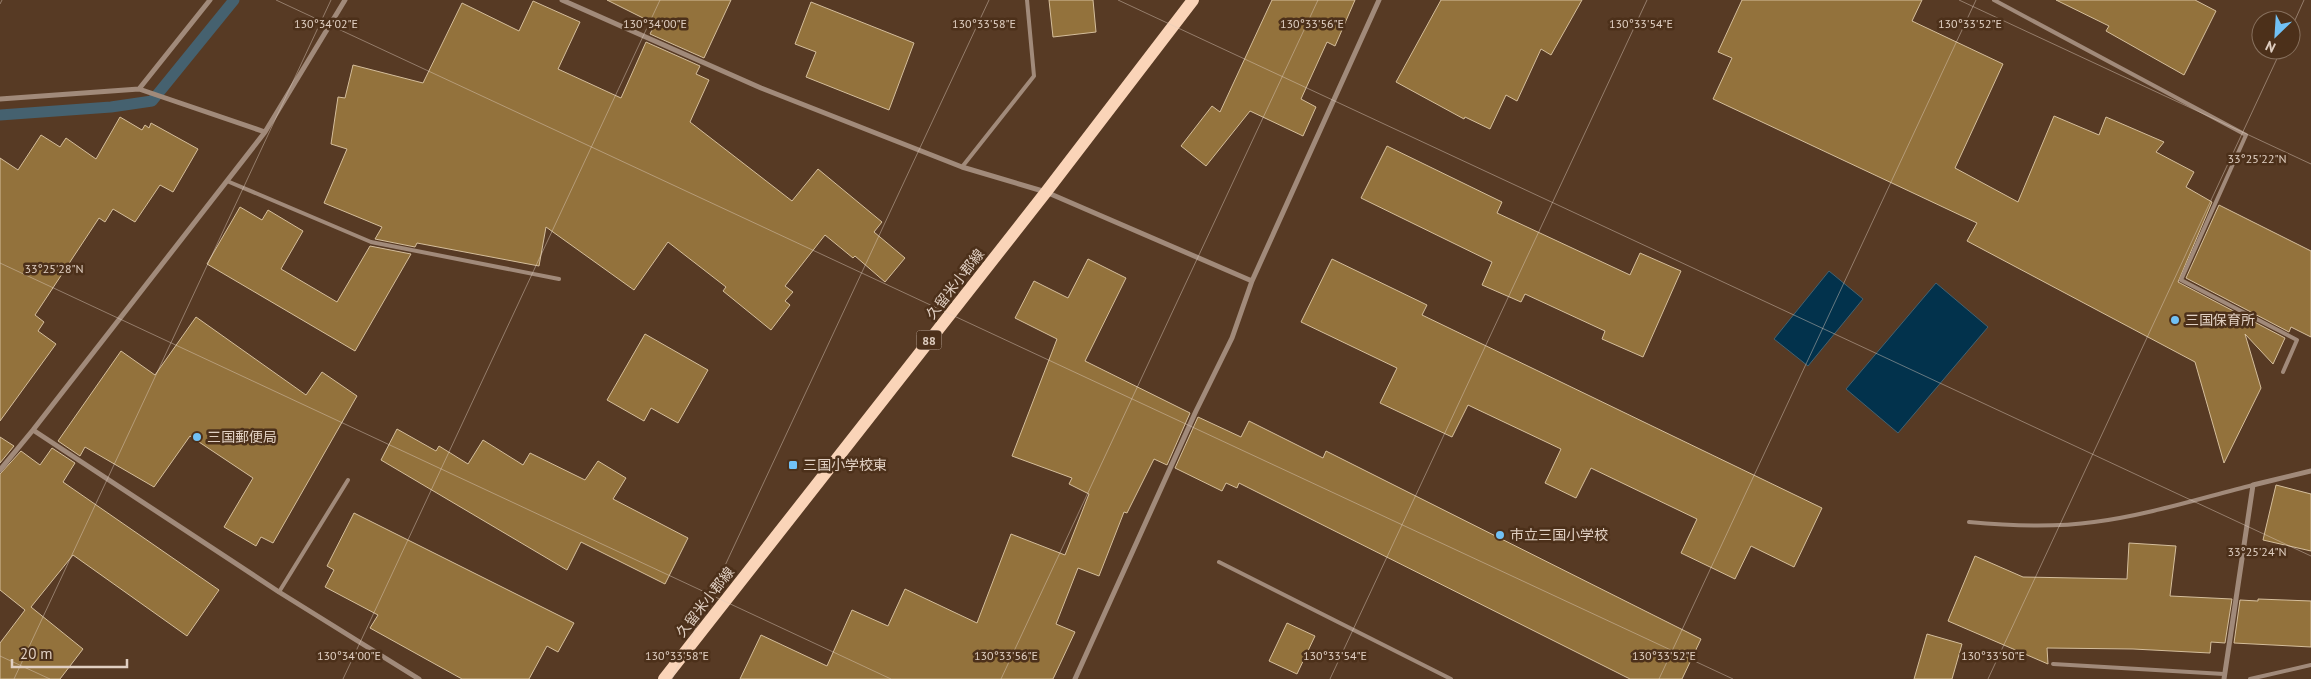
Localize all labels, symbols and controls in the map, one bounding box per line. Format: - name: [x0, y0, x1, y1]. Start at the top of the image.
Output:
- north arrow: [2251, 10, 2301, 60]
- text: 130°34'02"E: [294, 16, 358, 31]
- text: 130°34'00"E: [623, 16, 687, 31]
- text: 130°33'58"E: [952, 16, 1016, 31]
- text: 130°33'56"E: [1280, 16, 1344, 31]
- text: 130°33'54"E: [1609, 16, 1673, 31]
- text: 130°33'52"E: [1938, 16, 2002, 31]
- text: N: [2263, 37, 2278, 57]
- text: 33°25'22"N: [2227, 151, 2287, 166]
- street label: 久留米小郡線: [922, 245, 988, 323]
- text: 33°25'28"N: [24, 261, 84, 276]
- place label: 三国保育所: [2185, 311, 2255, 329]
- marker: 三国保育所: [2169, 314, 2181, 326]
- road number: 88: [916, 330, 942, 350]
- place label: 三国郵便局: [207, 428, 277, 446]
- marker: 三国郵便局: [191, 431, 203, 443]
- place label: 三国小学校東: [803, 456, 887, 474]
- marker: 三国小学校東: [787, 459, 799, 471]
- place label: 市立三国小学校: [1510, 526, 1608, 544]
- marker: 市立三国小学校: [1494, 529, 1506, 541]
- text: 33°25'24"N: [2227, 544, 2287, 559]
- street label: 久留米小郡線: [672, 563, 738, 641]
- scale bar: [12, 636, 128, 668]
- text: 20 m: [20, 644, 53, 663]
- text: 130°34'00"E: [317, 648, 381, 663]
- text: 130°33'58"E: [645, 648, 709, 663]
- text: 130°33'56"E: [974, 648, 1038, 663]
- text: 130°33'54"E: [1303, 648, 1367, 663]
- text: 130°33'52"E: [1632, 648, 1696, 663]
- text: 130°33'50"E: [1961, 648, 2025, 663]

